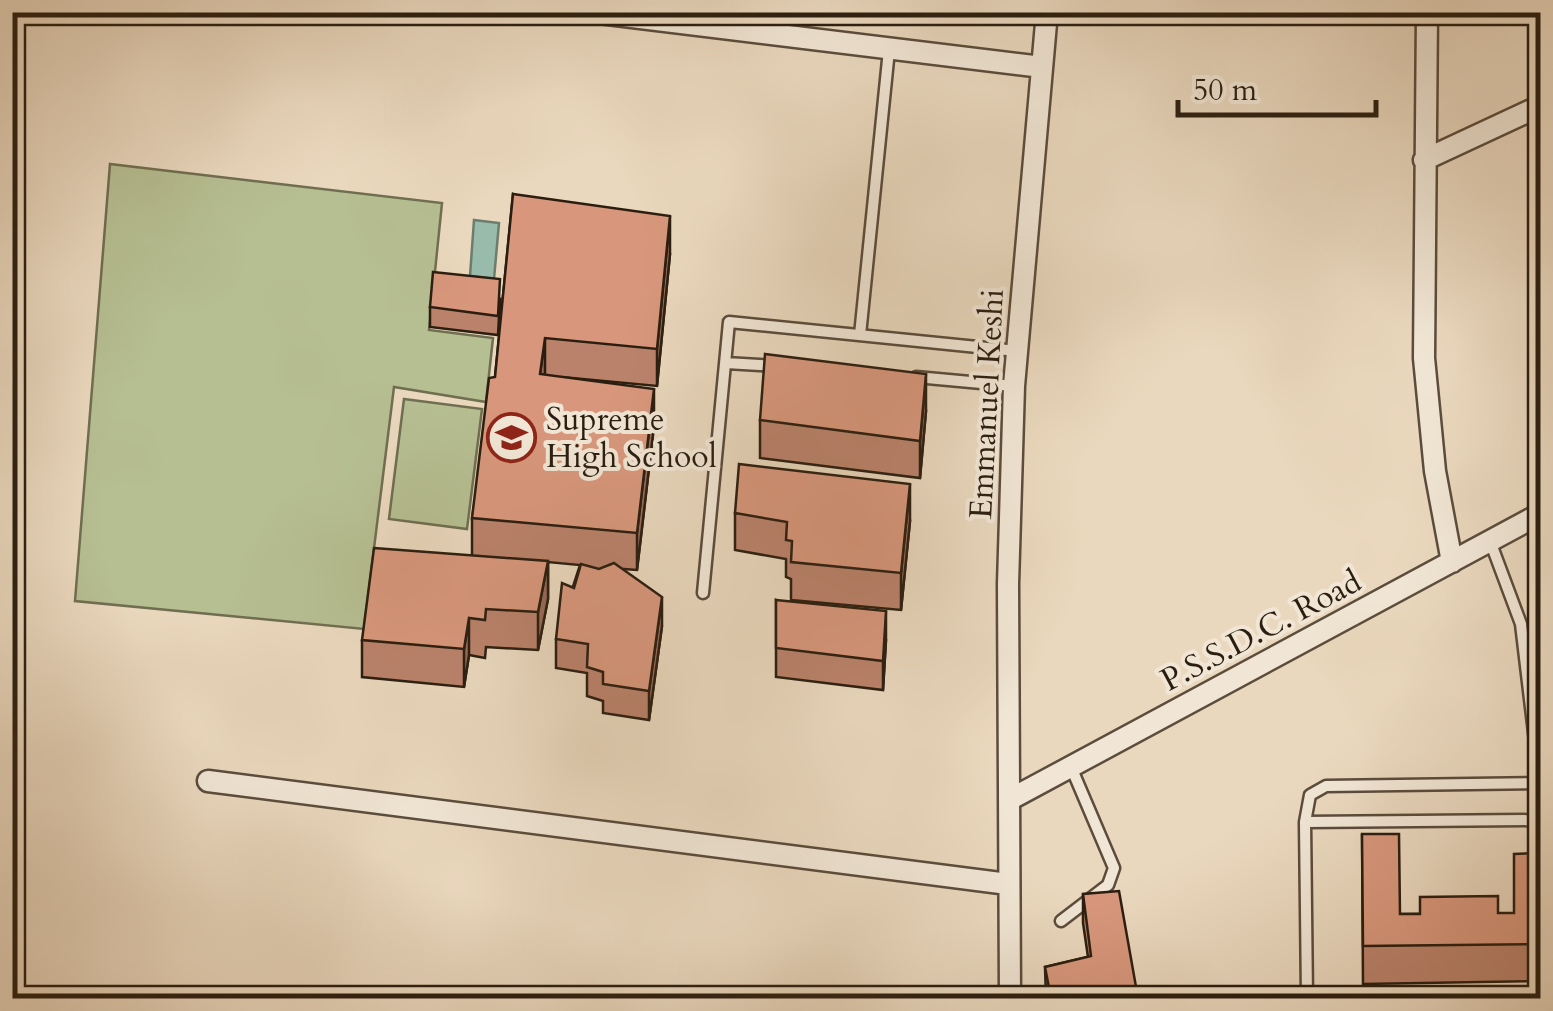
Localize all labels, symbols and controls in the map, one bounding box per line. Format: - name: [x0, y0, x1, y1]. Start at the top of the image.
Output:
- scale bar: [1178, 55, 1376, 117]
- text: 50 m: [1193, 70, 1258, 111]
- street label: Emmanuel Keshi: [959, 288, 1015, 520]
- place label: Supreme High School: [546, 398, 717, 479]
- school or university icon: Supreme High School: [485, 412, 537, 464]
- street label: P.S.S.D.C. Road: [1153, 560, 1369, 702]

